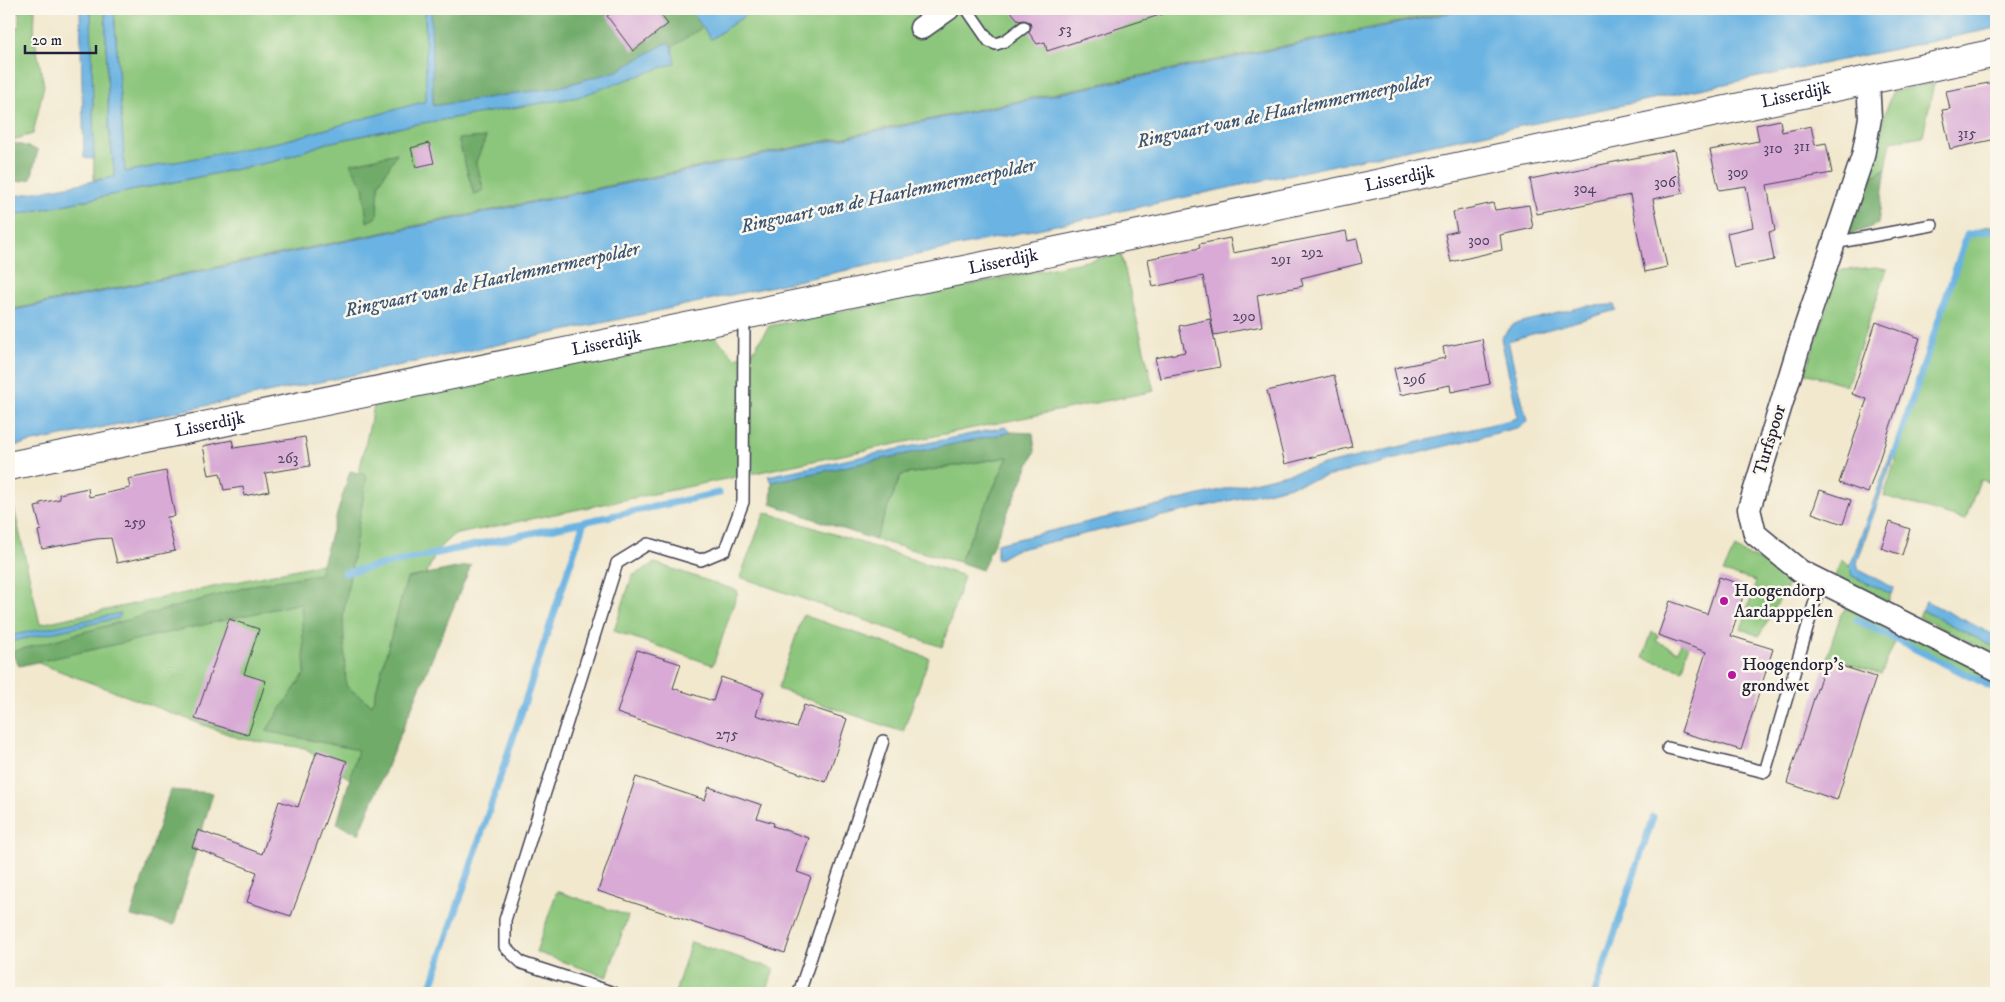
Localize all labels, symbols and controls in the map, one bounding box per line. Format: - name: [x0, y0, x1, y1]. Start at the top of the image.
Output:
- house number: 53: [1058, 20, 1072, 39]
- scale bar: [25, 22, 96, 54]
- text: 20 m: [32, 31, 62, 50]
- water label: Ringvaart van de Haarlemmermeerpolder: [1134, 68, 1436, 155]
- street label: Lisserdijk: [1759, 77, 1833, 113]
- house number: 315: [1958, 124, 1977, 143]
- house number: 311: [1794, 137, 1810, 156]
- house number: 310: [1763, 139, 1783, 158]
- water label: Ringvaart van de Haarlemmermeerpolder: [738, 153, 1040, 240]
- street label: Lisserdijk: [1363, 161, 1437, 197]
- house number: 309: [1727, 163, 1749, 182]
- house number: 306: [1654, 173, 1677, 192]
- house number: 304: [1574, 179, 1596, 198]
- house number: 300: [1468, 231, 1490, 250]
- water label: Ringvaart van de Haarlemmermeerpolder: [342, 237, 644, 324]
- house number: 292: [1301, 243, 1324, 262]
- street label: Lisserdijk: [966, 244, 1040, 280]
- house number: 291: [1271, 250, 1291, 269]
- house number: 290: [1233, 307, 1255, 326]
- street label: Lisserdijk: [570, 325, 643, 361]
- house number: 296: [1403, 370, 1427, 389]
- street label: Turfspoor: [1749, 402, 1791, 478]
- street label: Lisserdijk: [173, 407, 247, 443]
- house number: 263: [278, 449, 298, 468]
- house number: 259: [124, 513, 146, 532]
- place label: Hoogendorp Aardapppelen: [1734, 580, 1834, 623]
- marker: Hoogendorp Aardapppelen: [1718, 595, 1730, 607]
- place label: Hoogendorp's grondwet: [1742, 654, 1844, 697]
- marker: Hoogendorp's grondwet: [1726, 669, 1738, 681]
- house number: 275: [716, 725, 739, 744]

